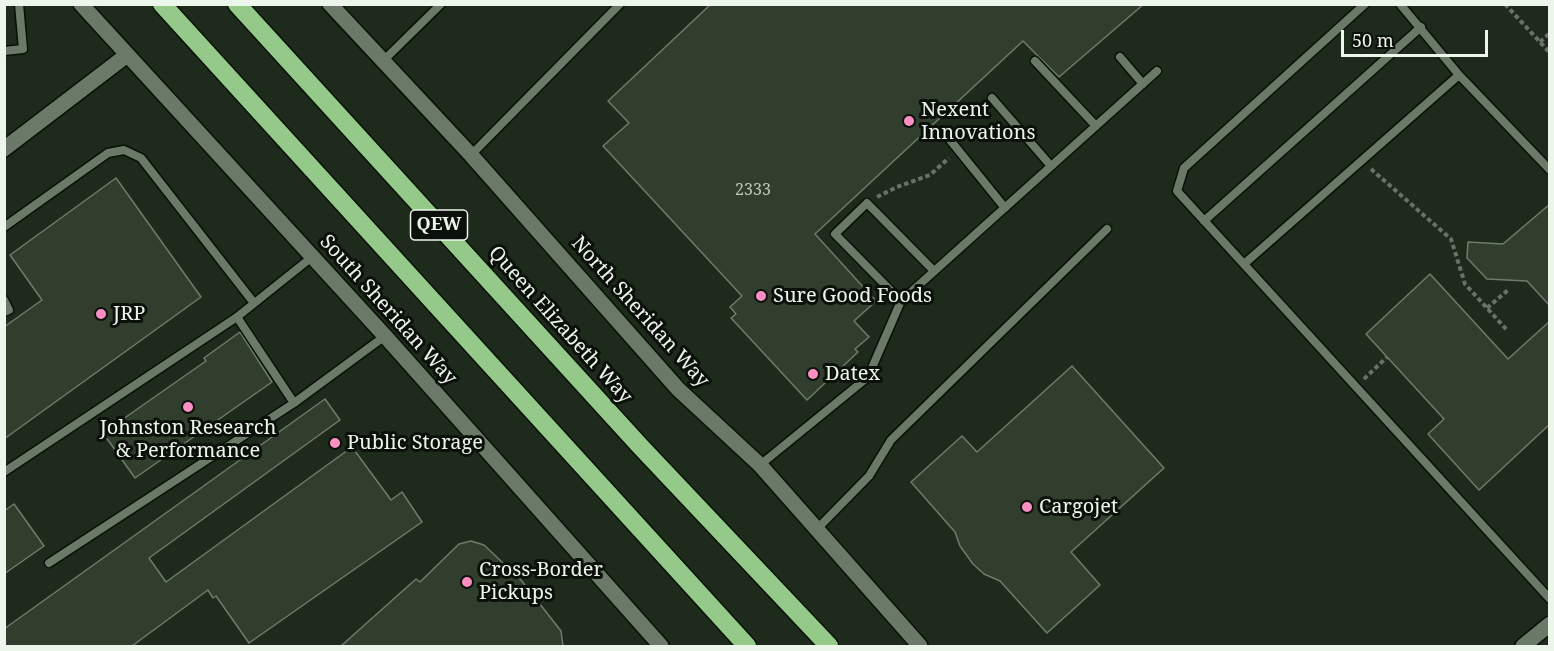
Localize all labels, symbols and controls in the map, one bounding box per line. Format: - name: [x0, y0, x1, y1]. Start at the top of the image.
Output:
- scale bar: [1344, 18, 1491, 56]
- text: 50 m: [1352, 28, 1394, 52]
- place label: Nexent Innovations: [921, 98, 1035, 145]
- marker: Nexent Innovations: [902, 114, 916, 128]
- house number: 2333: [735, 180, 771, 200]
- road number: QEW: [410, 210, 468, 240]
- street label: South Sheridan Way: [314, 230, 462, 390]
- street label: North Sheridan Way: [566, 232, 714, 392]
- street label: Queen Elizabeth Way: [483, 241, 637, 409]
- place label: Sure Good Foods: [773, 284, 932, 308]
- marker: Sure Good Foods: [754, 289, 768, 303]
- place label: JRP: [113, 302, 145, 326]
- marker: JRP: [94, 307, 108, 321]
- place label: Datex: [825, 362, 880, 386]
- marker: Datex: [806, 367, 820, 381]
- marker: Johnston Research & Performance: [181, 400, 195, 414]
- place label: Johnston Research & Performance: [100, 416, 276, 463]
- place label: Public Storage: [347, 431, 483, 455]
- marker: Public Storage: [328, 436, 342, 450]
- place label: Cargojet: [1039, 495, 1118, 519]
- marker: Cargojet: [1020, 500, 1034, 514]
- place label: Cross-Border Pickups: [479, 558, 603, 605]
- marker: Cross-Border Pickups: [460, 575, 474, 589]

